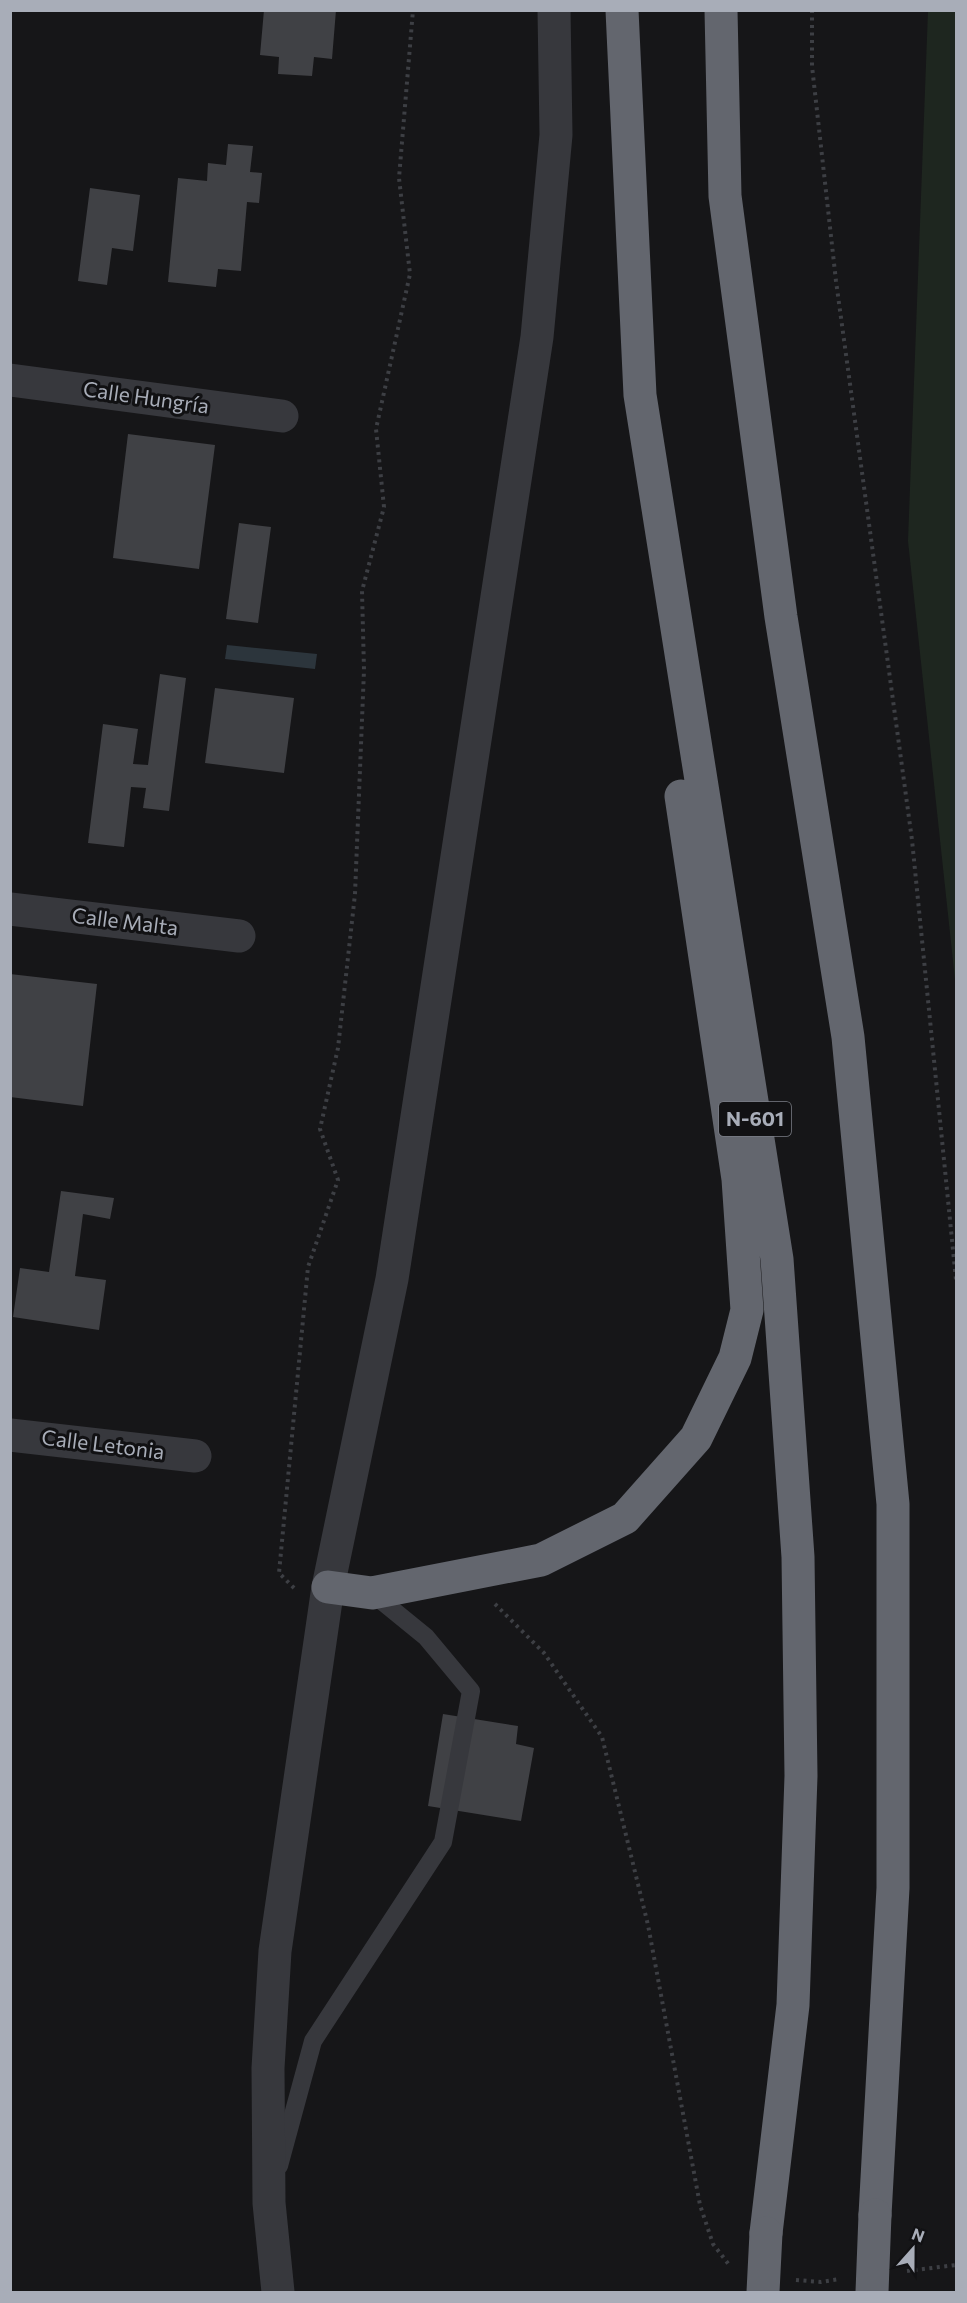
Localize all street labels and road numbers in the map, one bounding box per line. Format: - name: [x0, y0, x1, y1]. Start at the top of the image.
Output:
- street label: Calle Hungría: [82, 375, 211, 418]
- street label: Calle Malta: [71, 902, 180, 939]
- road number: N-601: [719, 1102, 791, 1136]
- street label: Calle Letonia: [40, 1424, 166, 1463]

